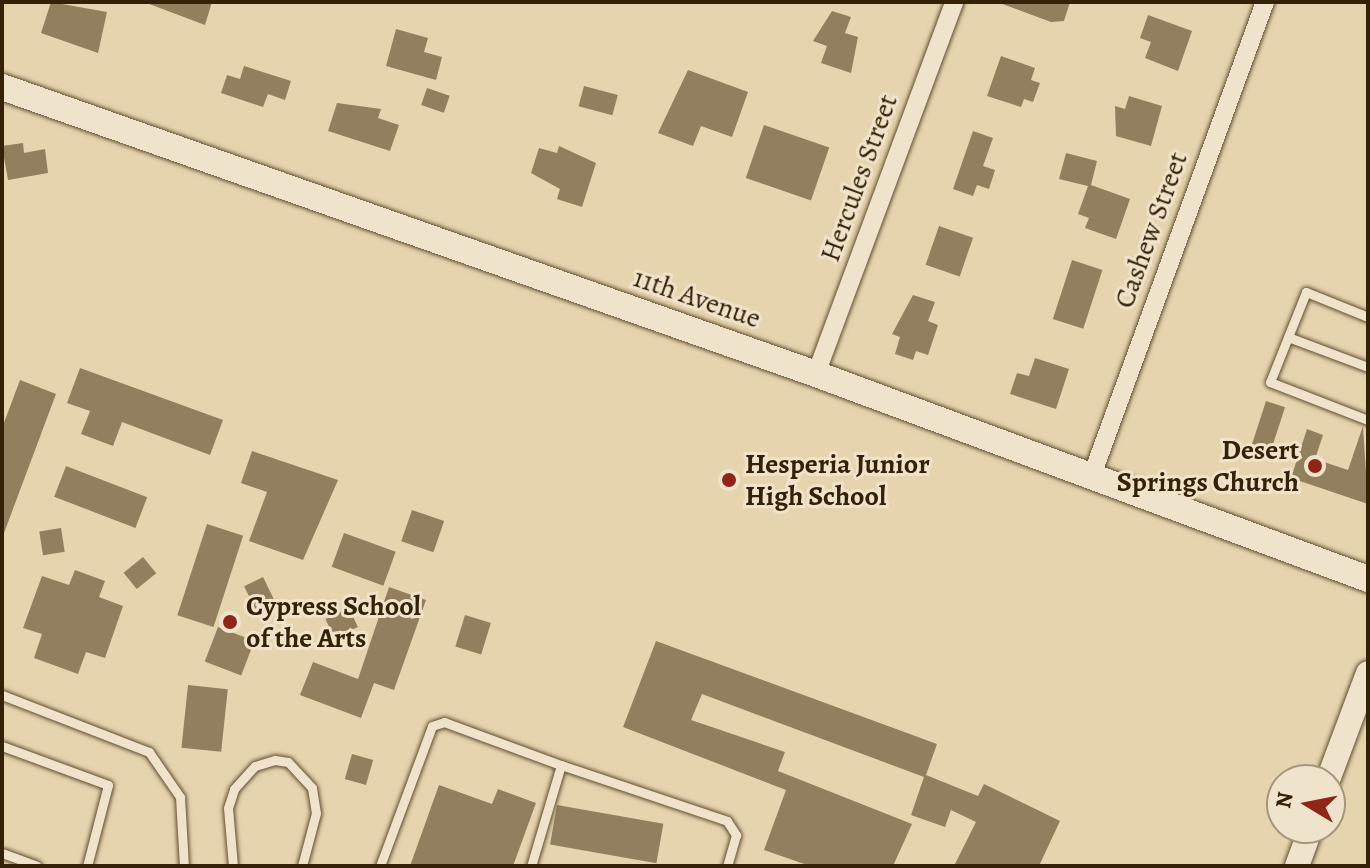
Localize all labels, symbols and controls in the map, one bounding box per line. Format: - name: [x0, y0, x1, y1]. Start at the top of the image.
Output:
- street label: Hercules Street: [813, 90, 905, 266]
- street label: Cashew Street: [1107, 147, 1195, 313]
- street label: 11th Avenue: [629, 261, 765, 335]
- place label: Desert Springs Church: [1117, 433, 1299, 499]
- place label: Hesperia Junior High School: [745, 447, 930, 513]
- marker: Desert Springs Church: [1306, 457, 1324, 475]
- marker: Hesperia Junior High School: [720, 471, 738, 489]
- place label: Cypress School of the Arts: [246, 589, 421, 655]
- marker: Cypress School of the Arts: [221, 613, 239, 631]
- north arrow: [1266, 764, 1346, 844]
- text: N: [1268, 790, 1300, 811]

